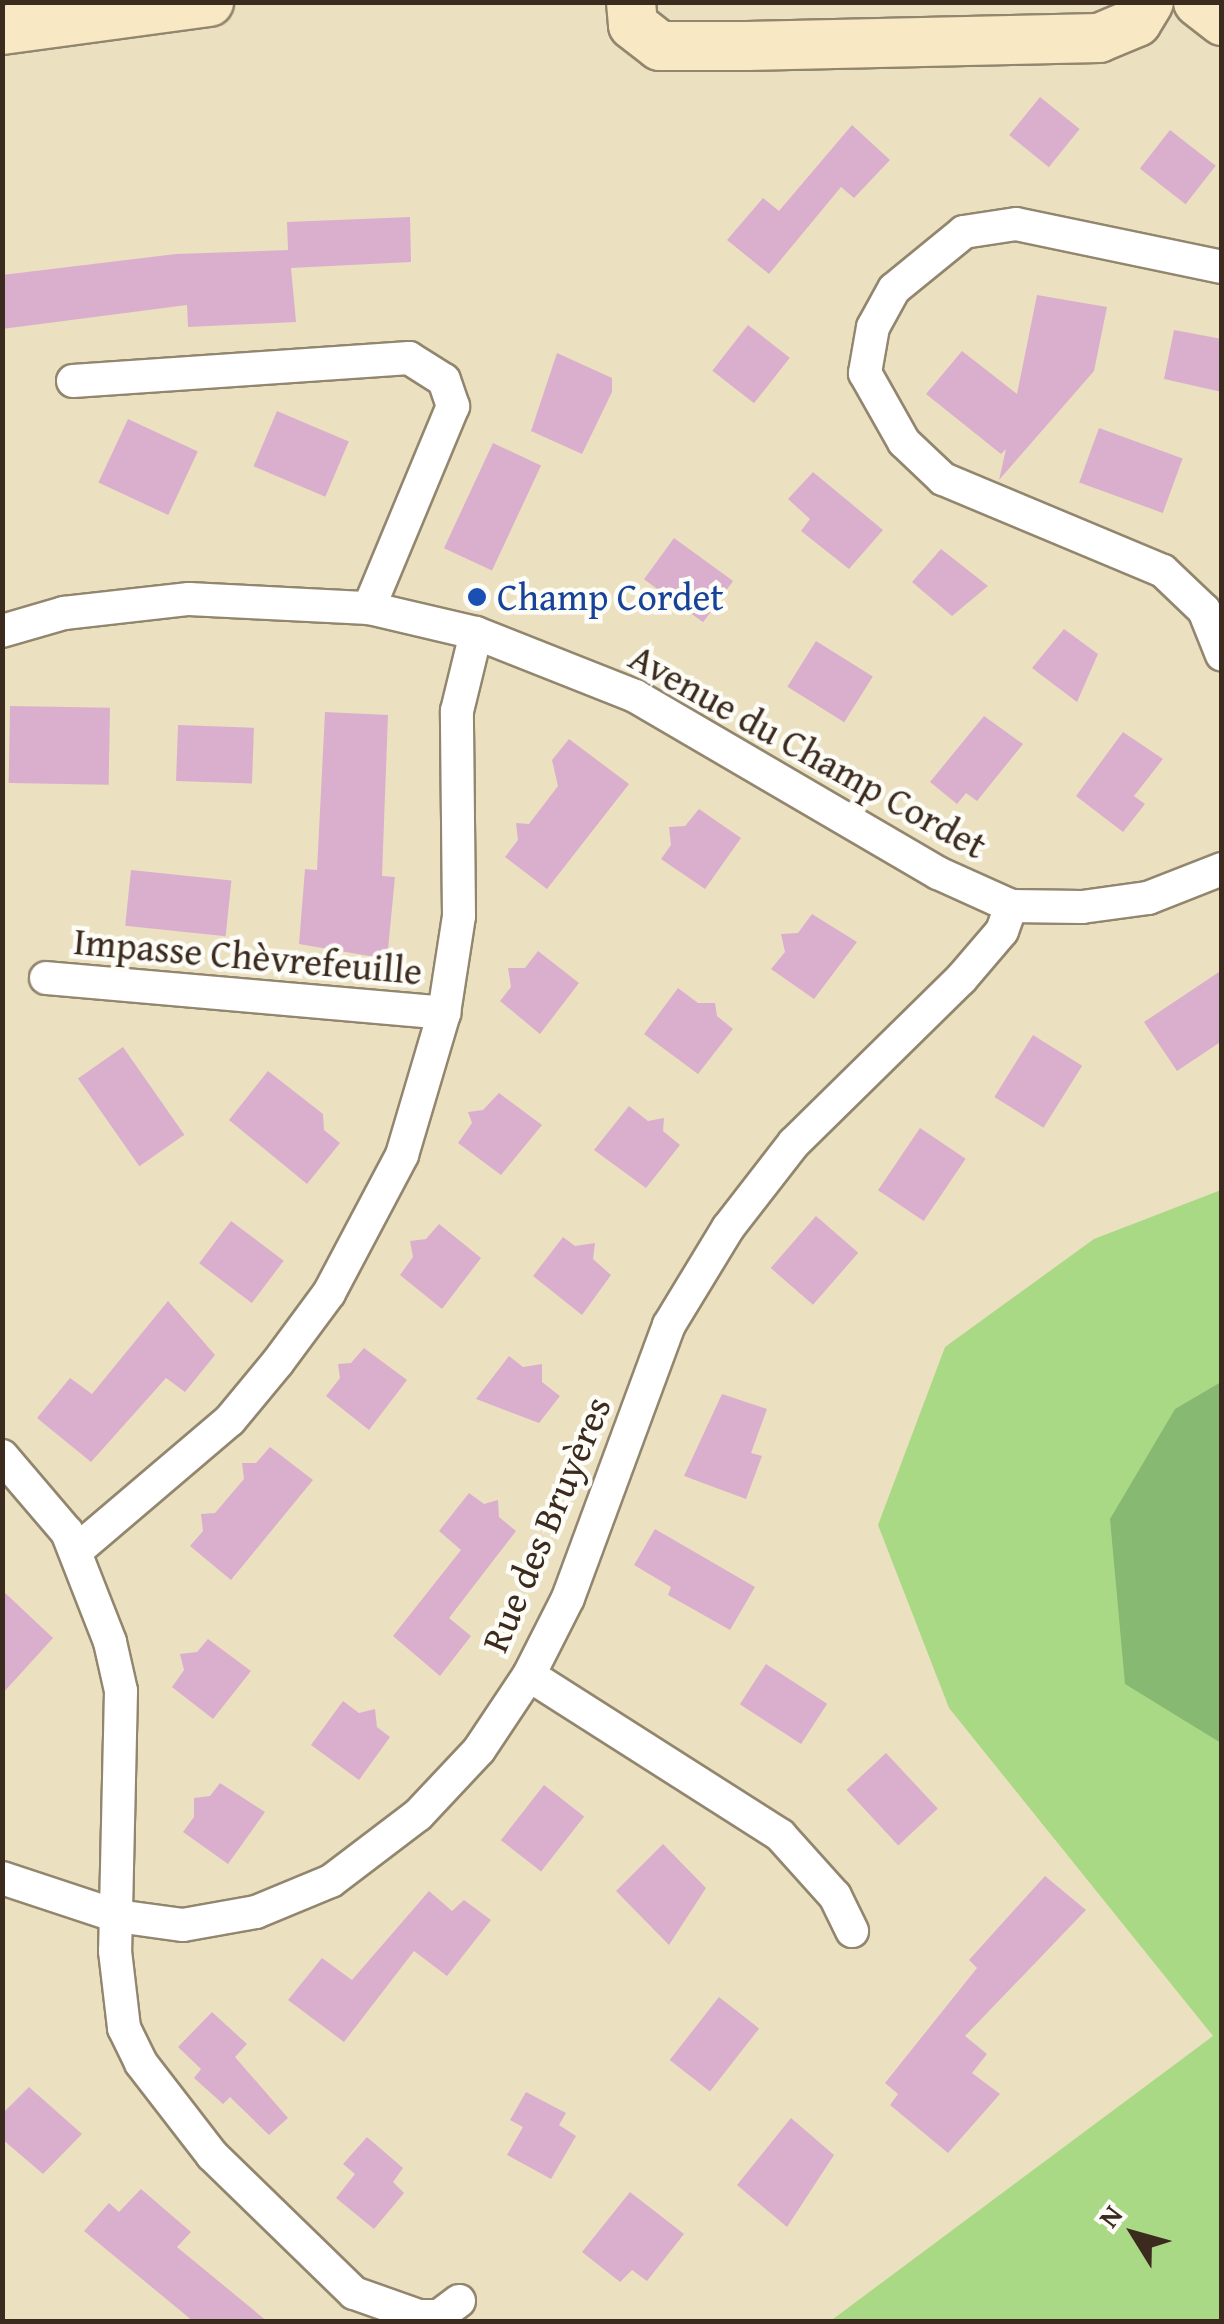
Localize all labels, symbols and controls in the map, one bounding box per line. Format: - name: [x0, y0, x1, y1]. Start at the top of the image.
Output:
- place label: Champ Cordet: [497, 574, 724, 620]
- marker: Champ Cordet: [466, 586, 488, 608]
- street label: Avenue du Champ Cordet: [622, 634, 994, 868]
- street label: Impasse Chèvrefeuille: [72, 918, 424, 994]
- street label: Rue des Bruyères: [472, 1390, 620, 1658]
- north arrow: [1084, 2184, 1184, 2284]
- text: N: [1088, 2196, 1132, 2235]

